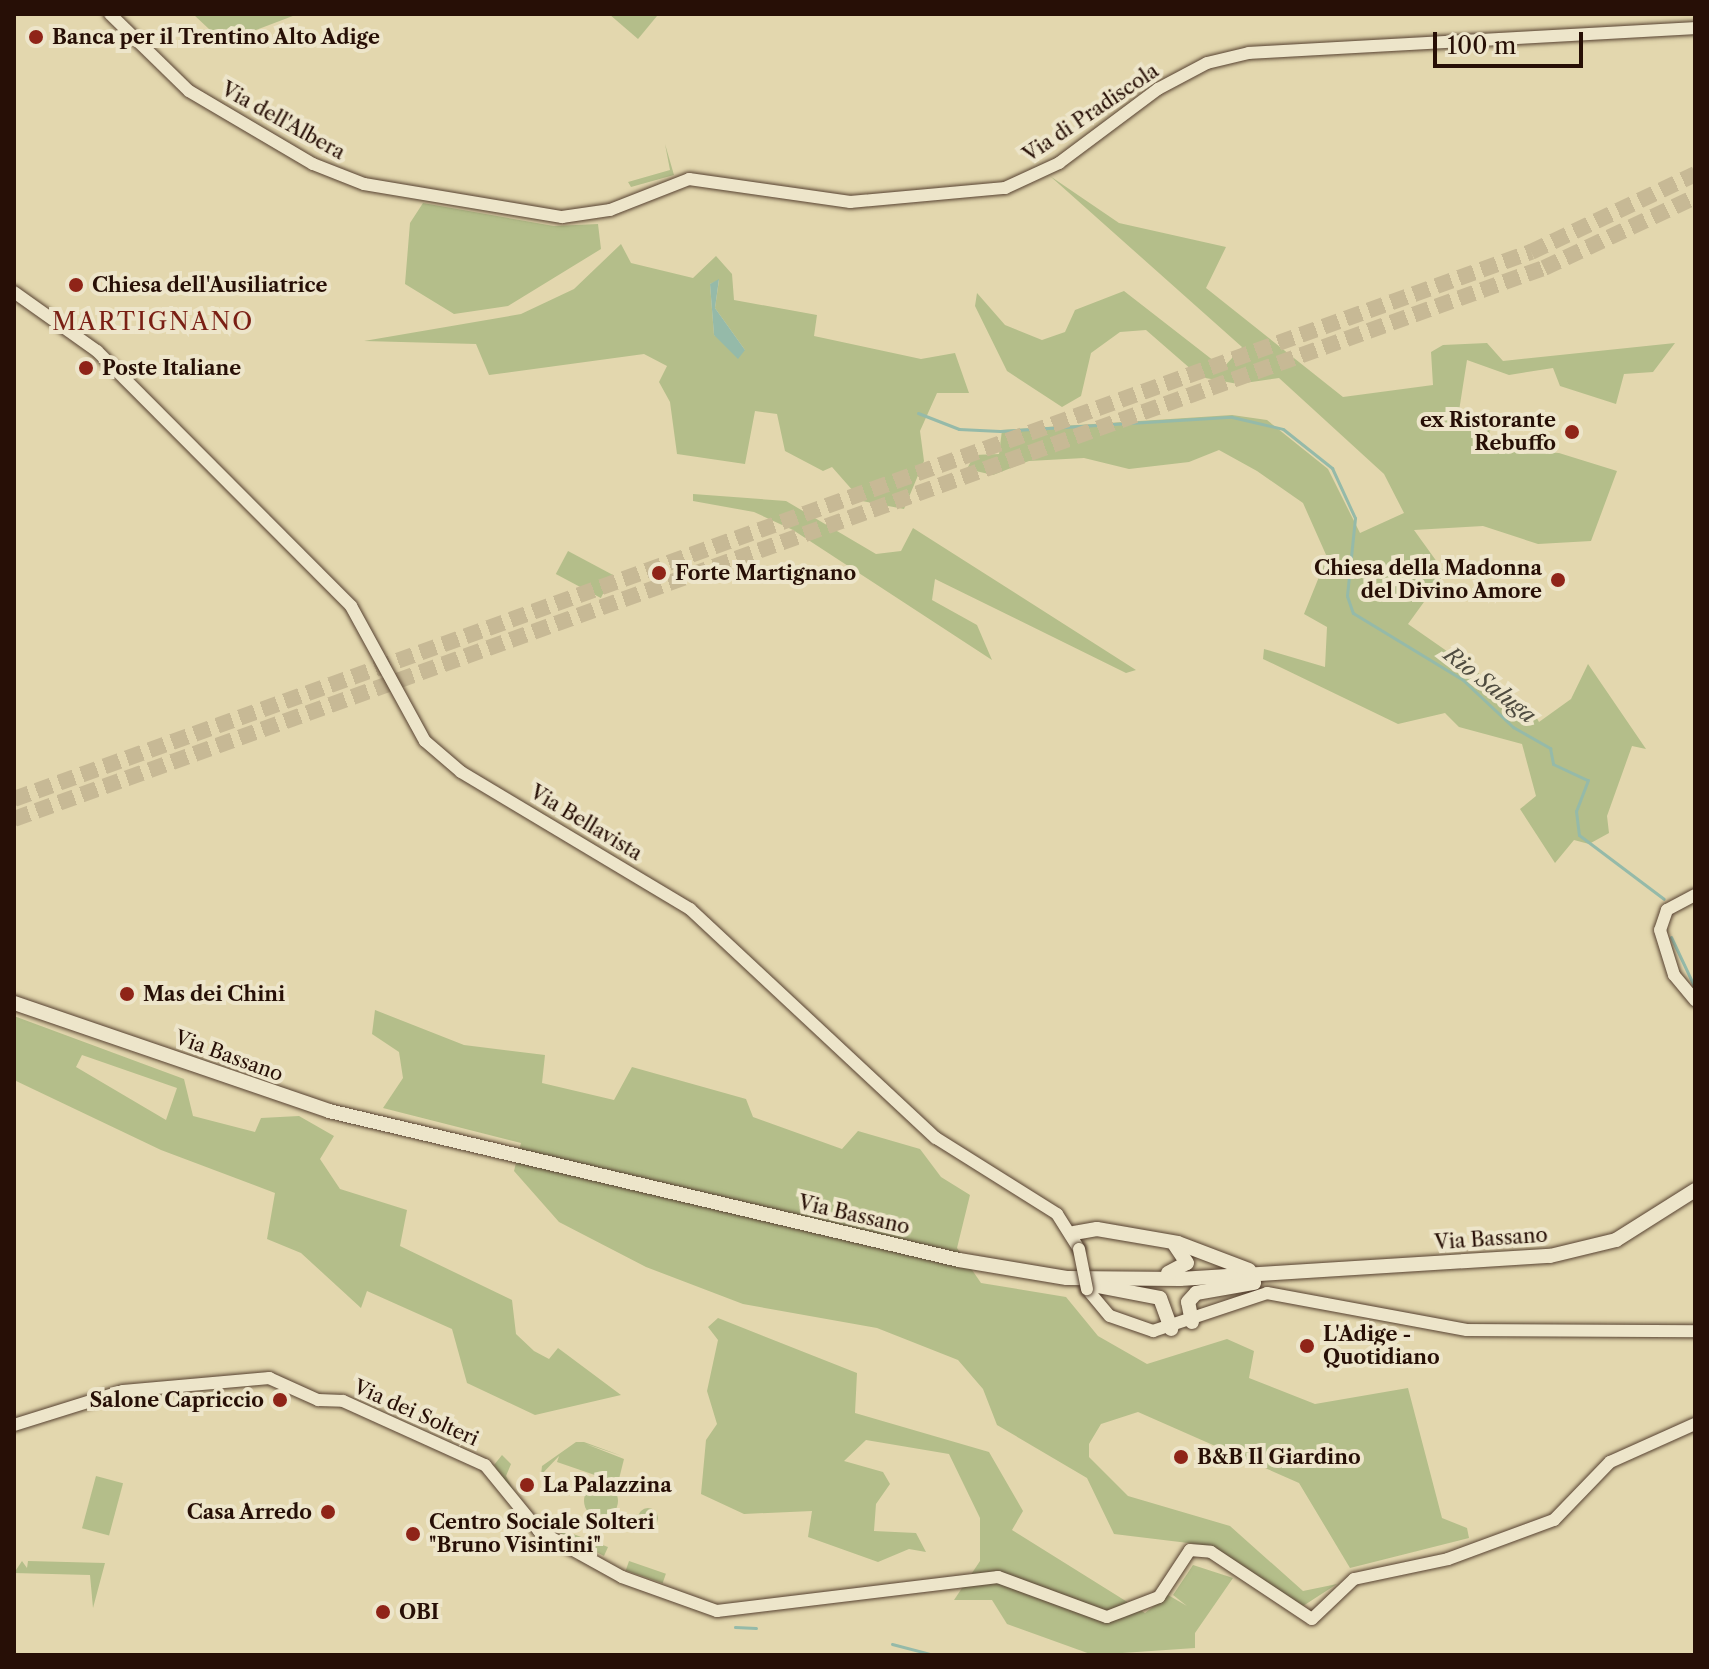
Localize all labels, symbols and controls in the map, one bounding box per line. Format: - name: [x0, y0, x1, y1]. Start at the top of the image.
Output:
- scale bar: [1437, 16, 1587, 66]
- place label: Banca per il Trentino Alto Adige: [52, 25, 382, 49]
- marker: Banca per il Trentino Alto Adige: [27, 28, 45, 46]
- text: 100 m: [1447, 31, 1516, 60]
- street label: Via di Pradiscola: [1019, 59, 1163, 167]
- street label: Via dell'Albera: [217, 77, 349, 165]
- place label: Chiesa dell'Ausiliatrice: [92, 273, 328, 297]
- marker: Chiesa dell'Ausiliatrice: [67, 276, 85, 294]
- district label: MARTIGNANO: [52, 308, 254, 336]
- place label: Poste Italiane: [102, 356, 241, 380]
- marker: Poste Italiane: [77, 359, 95, 377]
- place label: ex Ristorante Rebuffo: [1420, 408, 1556, 455]
- marker: ex Ristorante Rebuffo: [1563, 423, 1581, 441]
- place label: Chiesa della Madonna del Divino Amore: [1314, 556, 1542, 603]
- place label: Forte Martignano: [675, 561, 856, 585]
- marker: Forte Martignano: [650, 564, 668, 582]
- marker: Chiesa della Madonna del Divino Amore: [1549, 571, 1567, 589]
- water label: Rio Saluga: [1439, 641, 1541, 729]
- street label: Via Bellavista: [526, 780, 646, 866]
- place label: Mas dei Chini: [143, 982, 285, 1006]
- marker: Mas dei Chini: [118, 985, 136, 1003]
- street label: Via Bassano: [171, 1025, 287, 1087]
- street label: Via Bassano: [796, 1191, 912, 1239]
- street label: Via Bassano: [1433, 1223, 1549, 1255]
- place label: L'Adige - Quotidiano: [1323, 1322, 1440, 1369]
- marker: L'Adige - Quotidiano: [1298, 1337, 1316, 1355]
- street label: Via dei Solteri: [350, 1375, 482, 1451]
- place label: Salone Capriccio: [89, 1388, 264, 1412]
- marker: Salone Capriccio: [271, 1391, 289, 1409]
- place label: B&B Il Giardino: [1197, 1445, 1361, 1469]
- marker: B&B Il Giardino: [1172, 1448, 1190, 1466]
- place label: La Palazzina: [543, 1473, 672, 1497]
- marker: La Palazzina: [518, 1476, 536, 1494]
- place label: Casa Arredo: [186, 1500, 312, 1524]
- marker: Casa Arredo: [319, 1503, 337, 1521]
- place label: Centro Sociale Solteri "Bruno Visintini": [429, 1510, 655, 1557]
- marker: Centro Sociale Solteri "Bruno Visintini": [404, 1525, 422, 1543]
- place label: OBI: [399, 1600, 439, 1624]
- marker: OBI: [374, 1603, 392, 1621]

